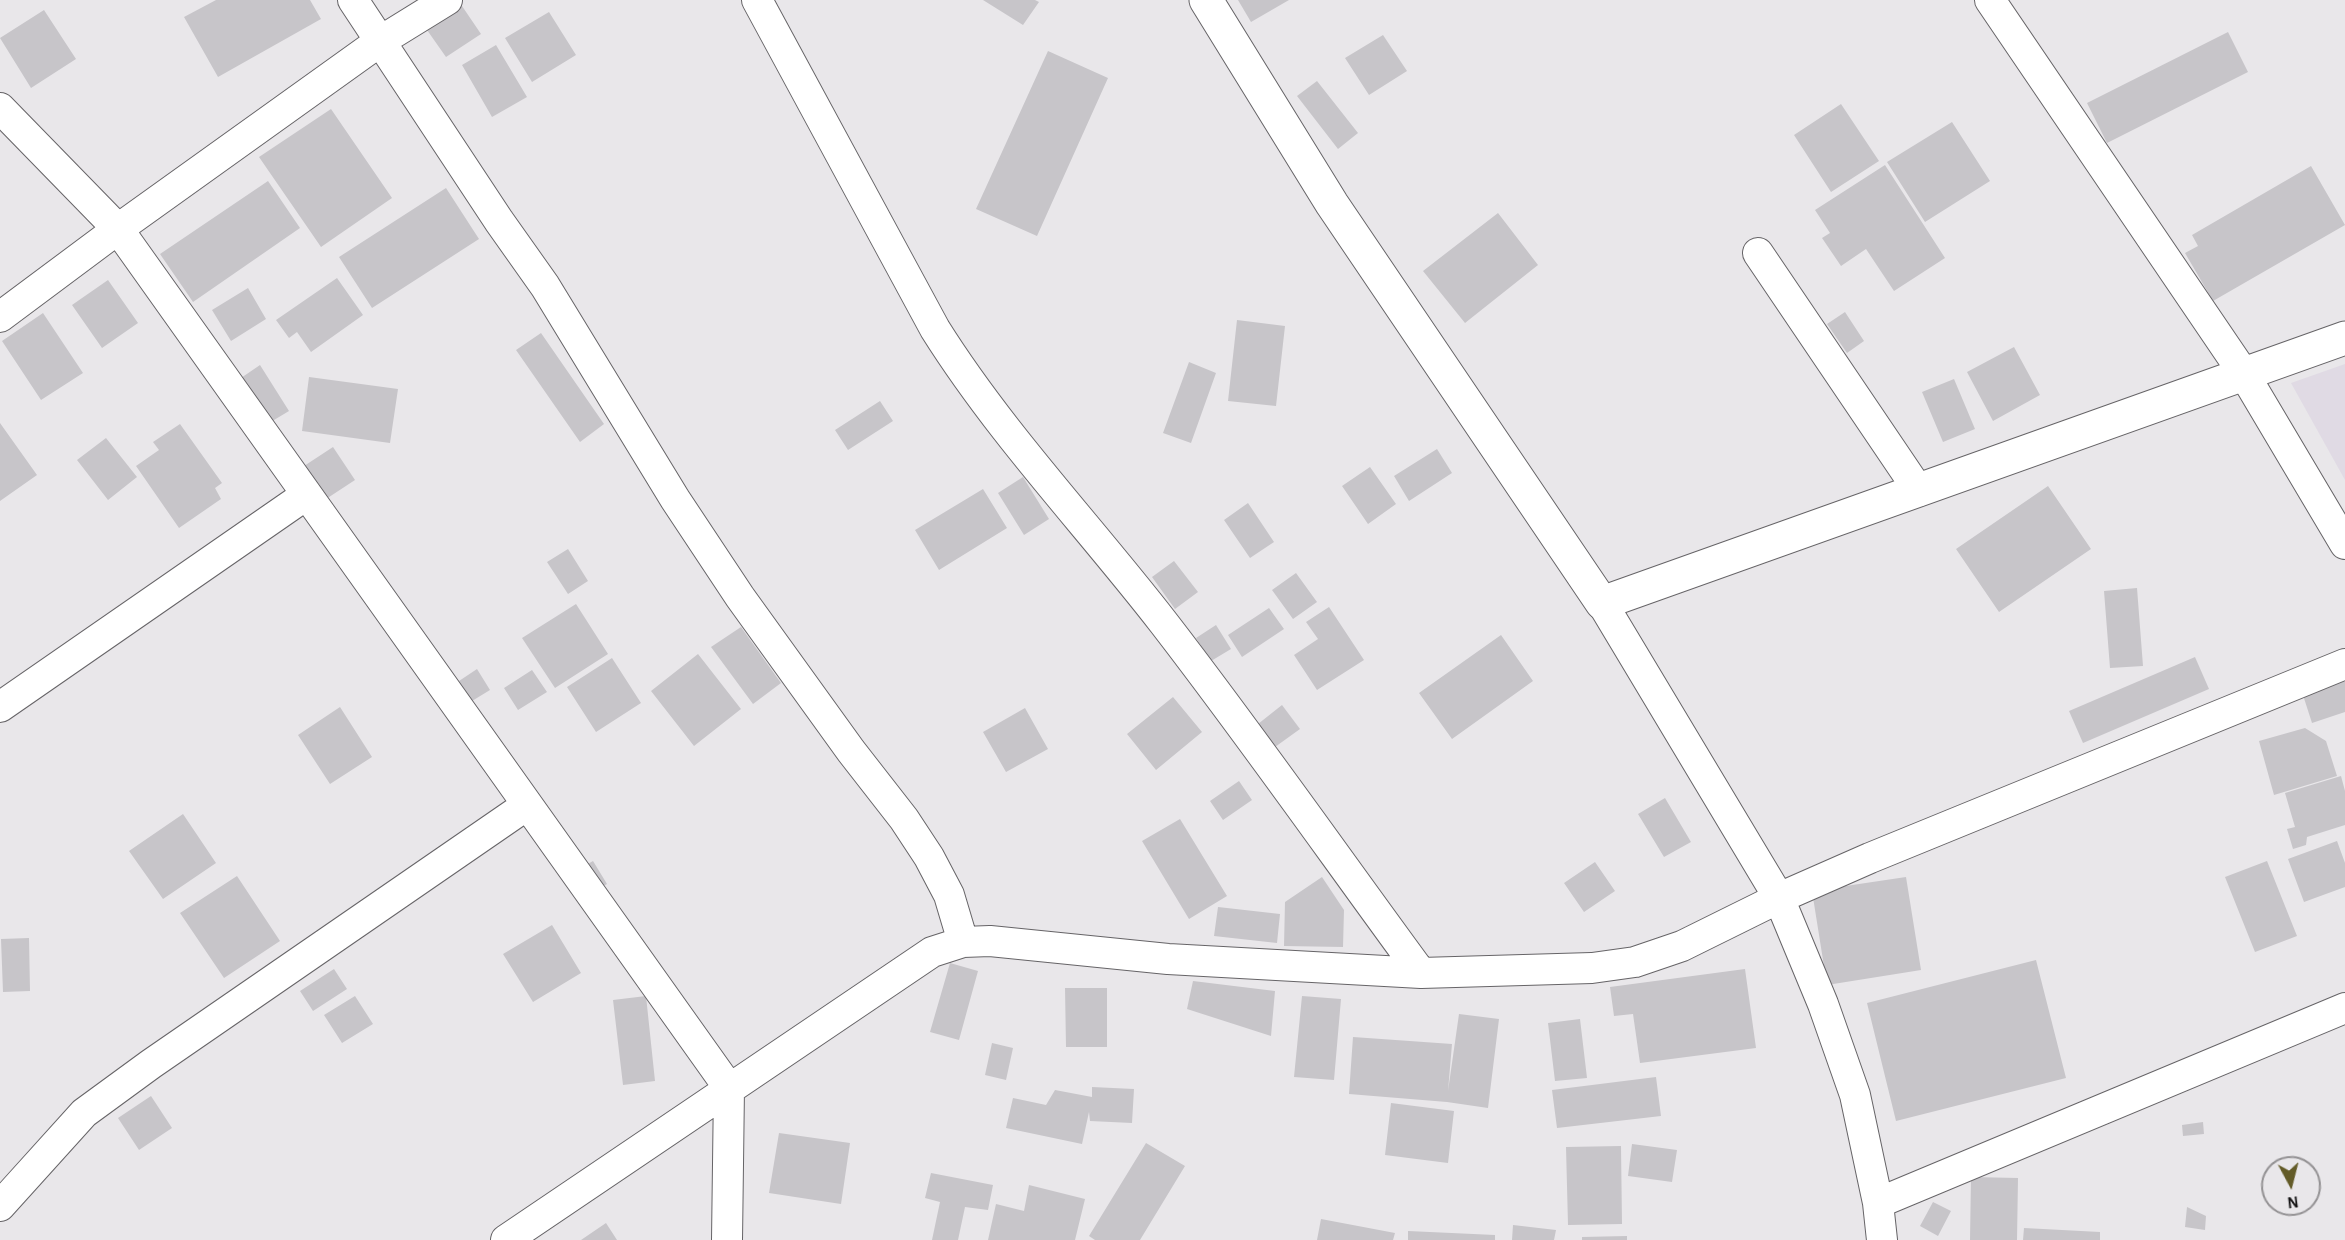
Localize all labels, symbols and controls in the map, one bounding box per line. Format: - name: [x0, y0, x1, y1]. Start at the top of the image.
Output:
- north arrow: [2261, 1156, 2321, 1216]
- text: N: [2286, 1193, 2299, 1210]

